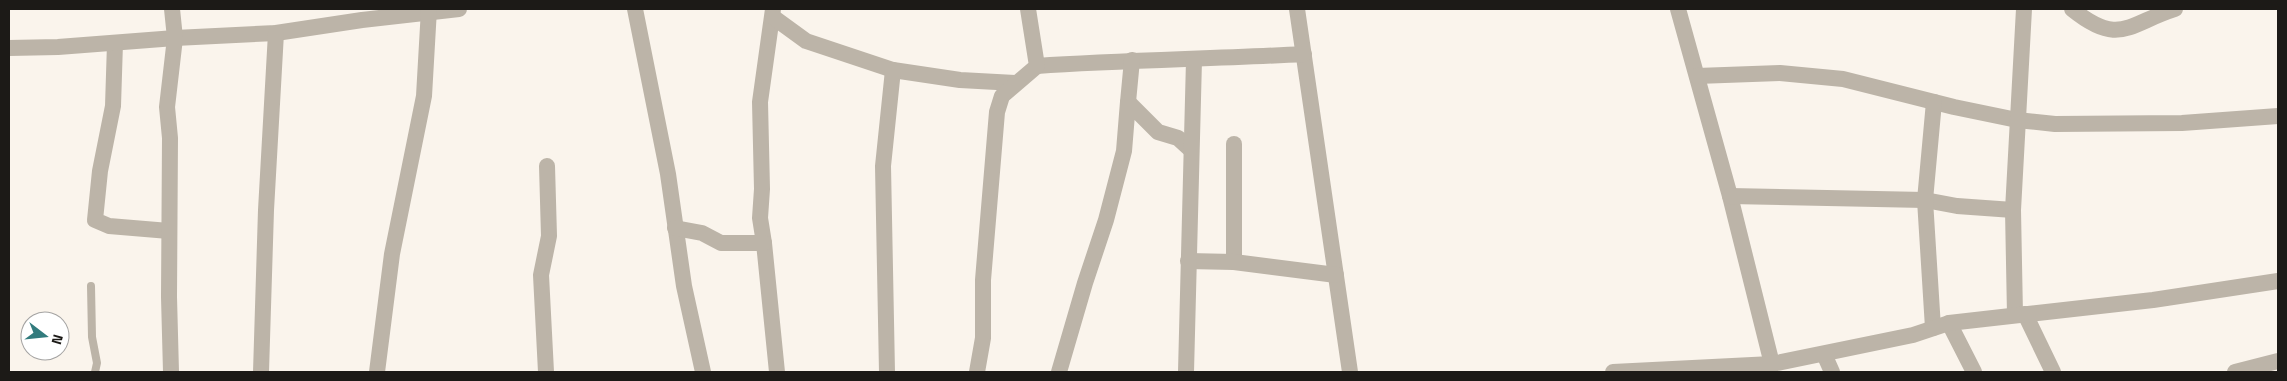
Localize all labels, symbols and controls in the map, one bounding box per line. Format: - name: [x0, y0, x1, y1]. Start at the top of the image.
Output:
- north arrow: [20, 311, 70, 361]
- text: N: [47, 332, 69, 347]

